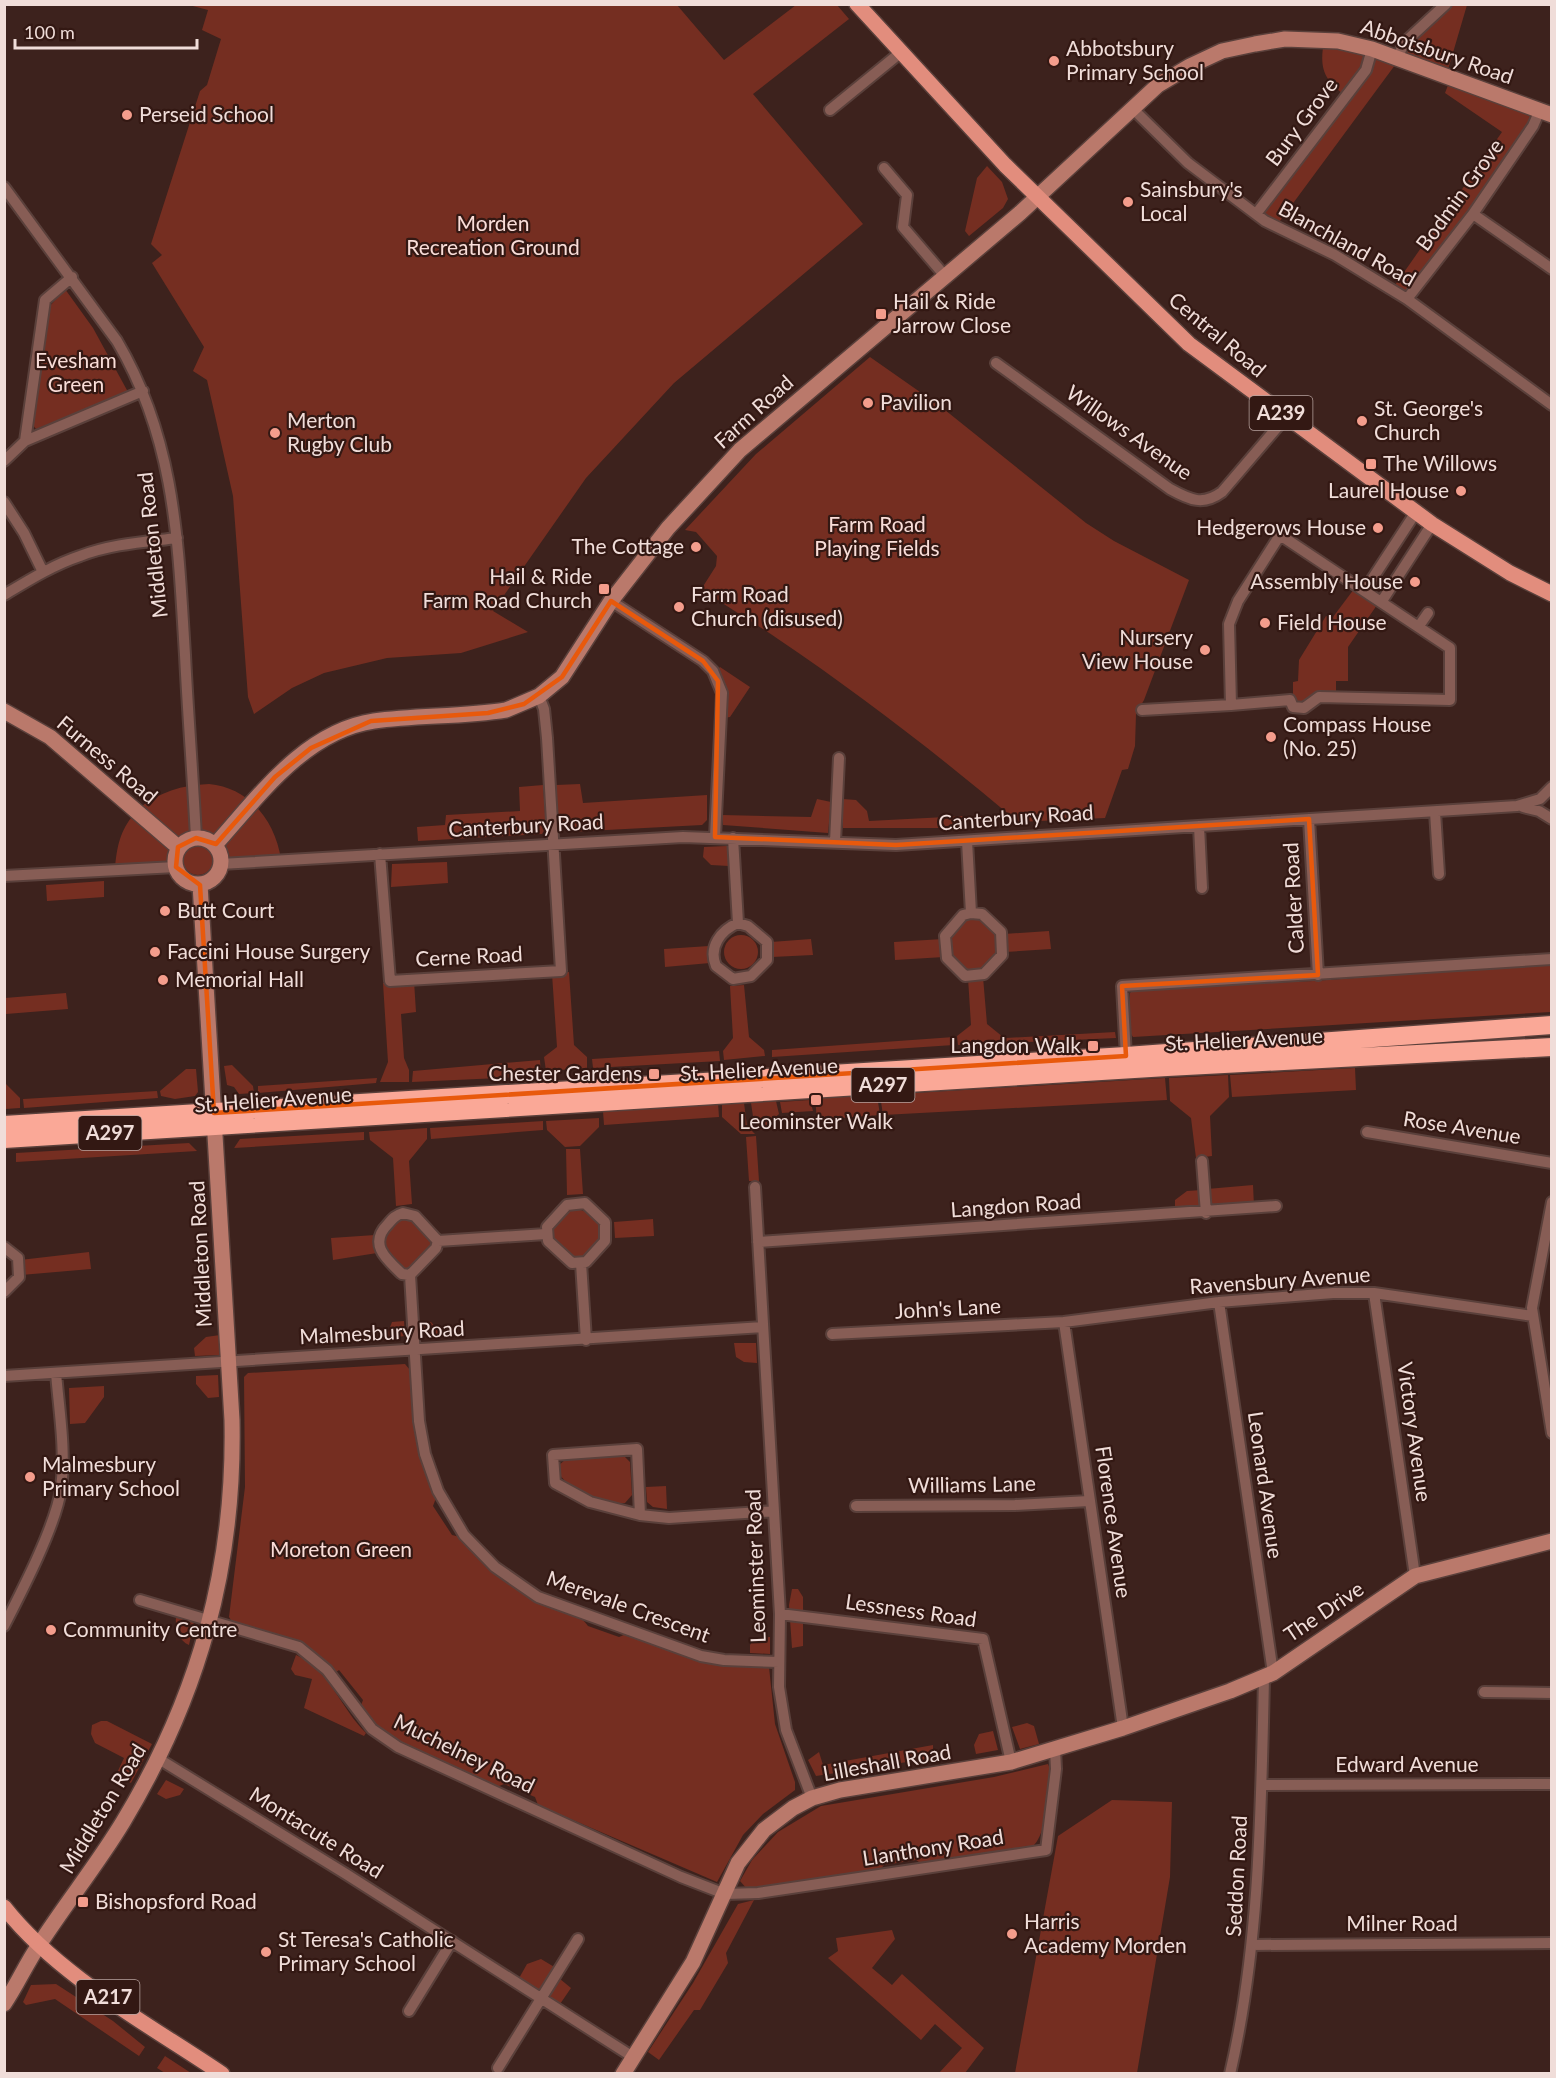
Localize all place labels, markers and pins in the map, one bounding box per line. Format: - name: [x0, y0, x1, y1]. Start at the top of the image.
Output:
- place label: Abbotsbury Primary School: [1066, 35, 1204, 84]
- marker: Abbotsbury Primary School: [1047, 54, 1061, 68]
- place label: Perseid School: [139, 101, 274, 126]
- marker: Perseid School: [120, 108, 134, 122]
- place label: Sainsbury's Local: [1140, 176, 1243, 225]
- marker: Sainsbury's Local: [1121, 195, 1135, 209]
- place label: Hail & Ride Jarrow Close: [893, 288, 1011, 337]
- marker: Hail & Ride Jarrow Close: [874, 307, 888, 321]
- place label: Pavilion: [880, 389, 952, 414]
- place label: St. George's Church: [1374, 395, 1483, 444]
- marker: Pavilion: [861, 396, 875, 410]
- place label: Merton Rugby Club: [287, 407, 392, 456]
- marker: St. George's Church: [1355, 414, 1369, 428]
- marker: Merton Rugby Club: [268, 426, 282, 440]
- place label: The Willows: [1383, 450, 1497, 475]
- marker: The Willows: [1364, 457, 1378, 471]
- place label: Laurel House: [1328, 477, 1449, 502]
- marker: Laurel House: [1454, 484, 1468, 498]
- place label: Hedgerows House: [1196, 514, 1366, 539]
- marker: Hedgerows House: [1371, 521, 1385, 535]
- place label: The Cottage: [571, 533, 684, 558]
- marker: The Cottage: [689, 540, 703, 554]
- place label: Hail & Ride Farm Road Church: [423, 563, 592, 612]
- place label: Assembly House: [1250, 568, 1403, 593]
- marker: Assembly House: [1408, 575, 1422, 589]
- place label: Farm Road Church (disused): [691, 581, 843, 630]
- marker: Hail & Ride Farm Road Church: [597, 582, 611, 596]
- marker: Farm Road Church (disused): [672, 600, 686, 614]
- place label: Field House: [1277, 609, 1387, 634]
- marker: Field House: [1258, 616, 1272, 630]
- place label: Nursery View House: [1082, 624, 1193, 673]
- marker: Nursery View House: [1198, 643, 1212, 657]
- place label: Compass House (No. 25): [1283, 711, 1431, 760]
- marker: Compass House (No. 25): [1264, 730, 1278, 744]
- place label: Butt Court: [177, 897, 275, 922]
- marker: Butt Court: [158, 904, 172, 918]
- place label: Faccini House Surgery: [167, 938, 371, 963]
- marker: Faccini House Surgery: [148, 945, 162, 959]
- place label: Memorial Hall: [175, 966, 304, 991]
- marker: Memorial Hall: [156, 973, 170, 987]
- place label: Langdon Walk: [950, 1032, 1081, 1057]
- marker: Langdon Walk: [1086, 1039, 1100, 1053]
- place label: Chester Gardens: [488, 1060, 642, 1085]
- marker: Chester Gardens: [647, 1067, 661, 1081]
- marker: Leominster Walk: [809, 1093, 823, 1107]
- place label: Leominster Walk: [739, 1108, 893, 1133]
- place label: Malmesbury Primary School: [42, 1451, 180, 1500]
- marker: Malmesbury Primary School: [23, 1470, 37, 1484]
- place label: Community Centre: [63, 1616, 237, 1641]
- marker: Community Centre: [44, 1623, 58, 1637]
- place label: Bishopsford Road: [95, 1888, 257, 1913]
- marker: Bishopsford Road: [76, 1895, 90, 1909]
- place label: Harris Academy Morden: [1024, 1908, 1187, 1957]
- place label: St Teresa's Catholic Primary School: [278, 1926, 454, 1975]
- marker: Harris Academy Morden: [1005, 1927, 1019, 1941]
- marker: St Teresa's Catholic Primary School: [259, 1945, 273, 1959]

